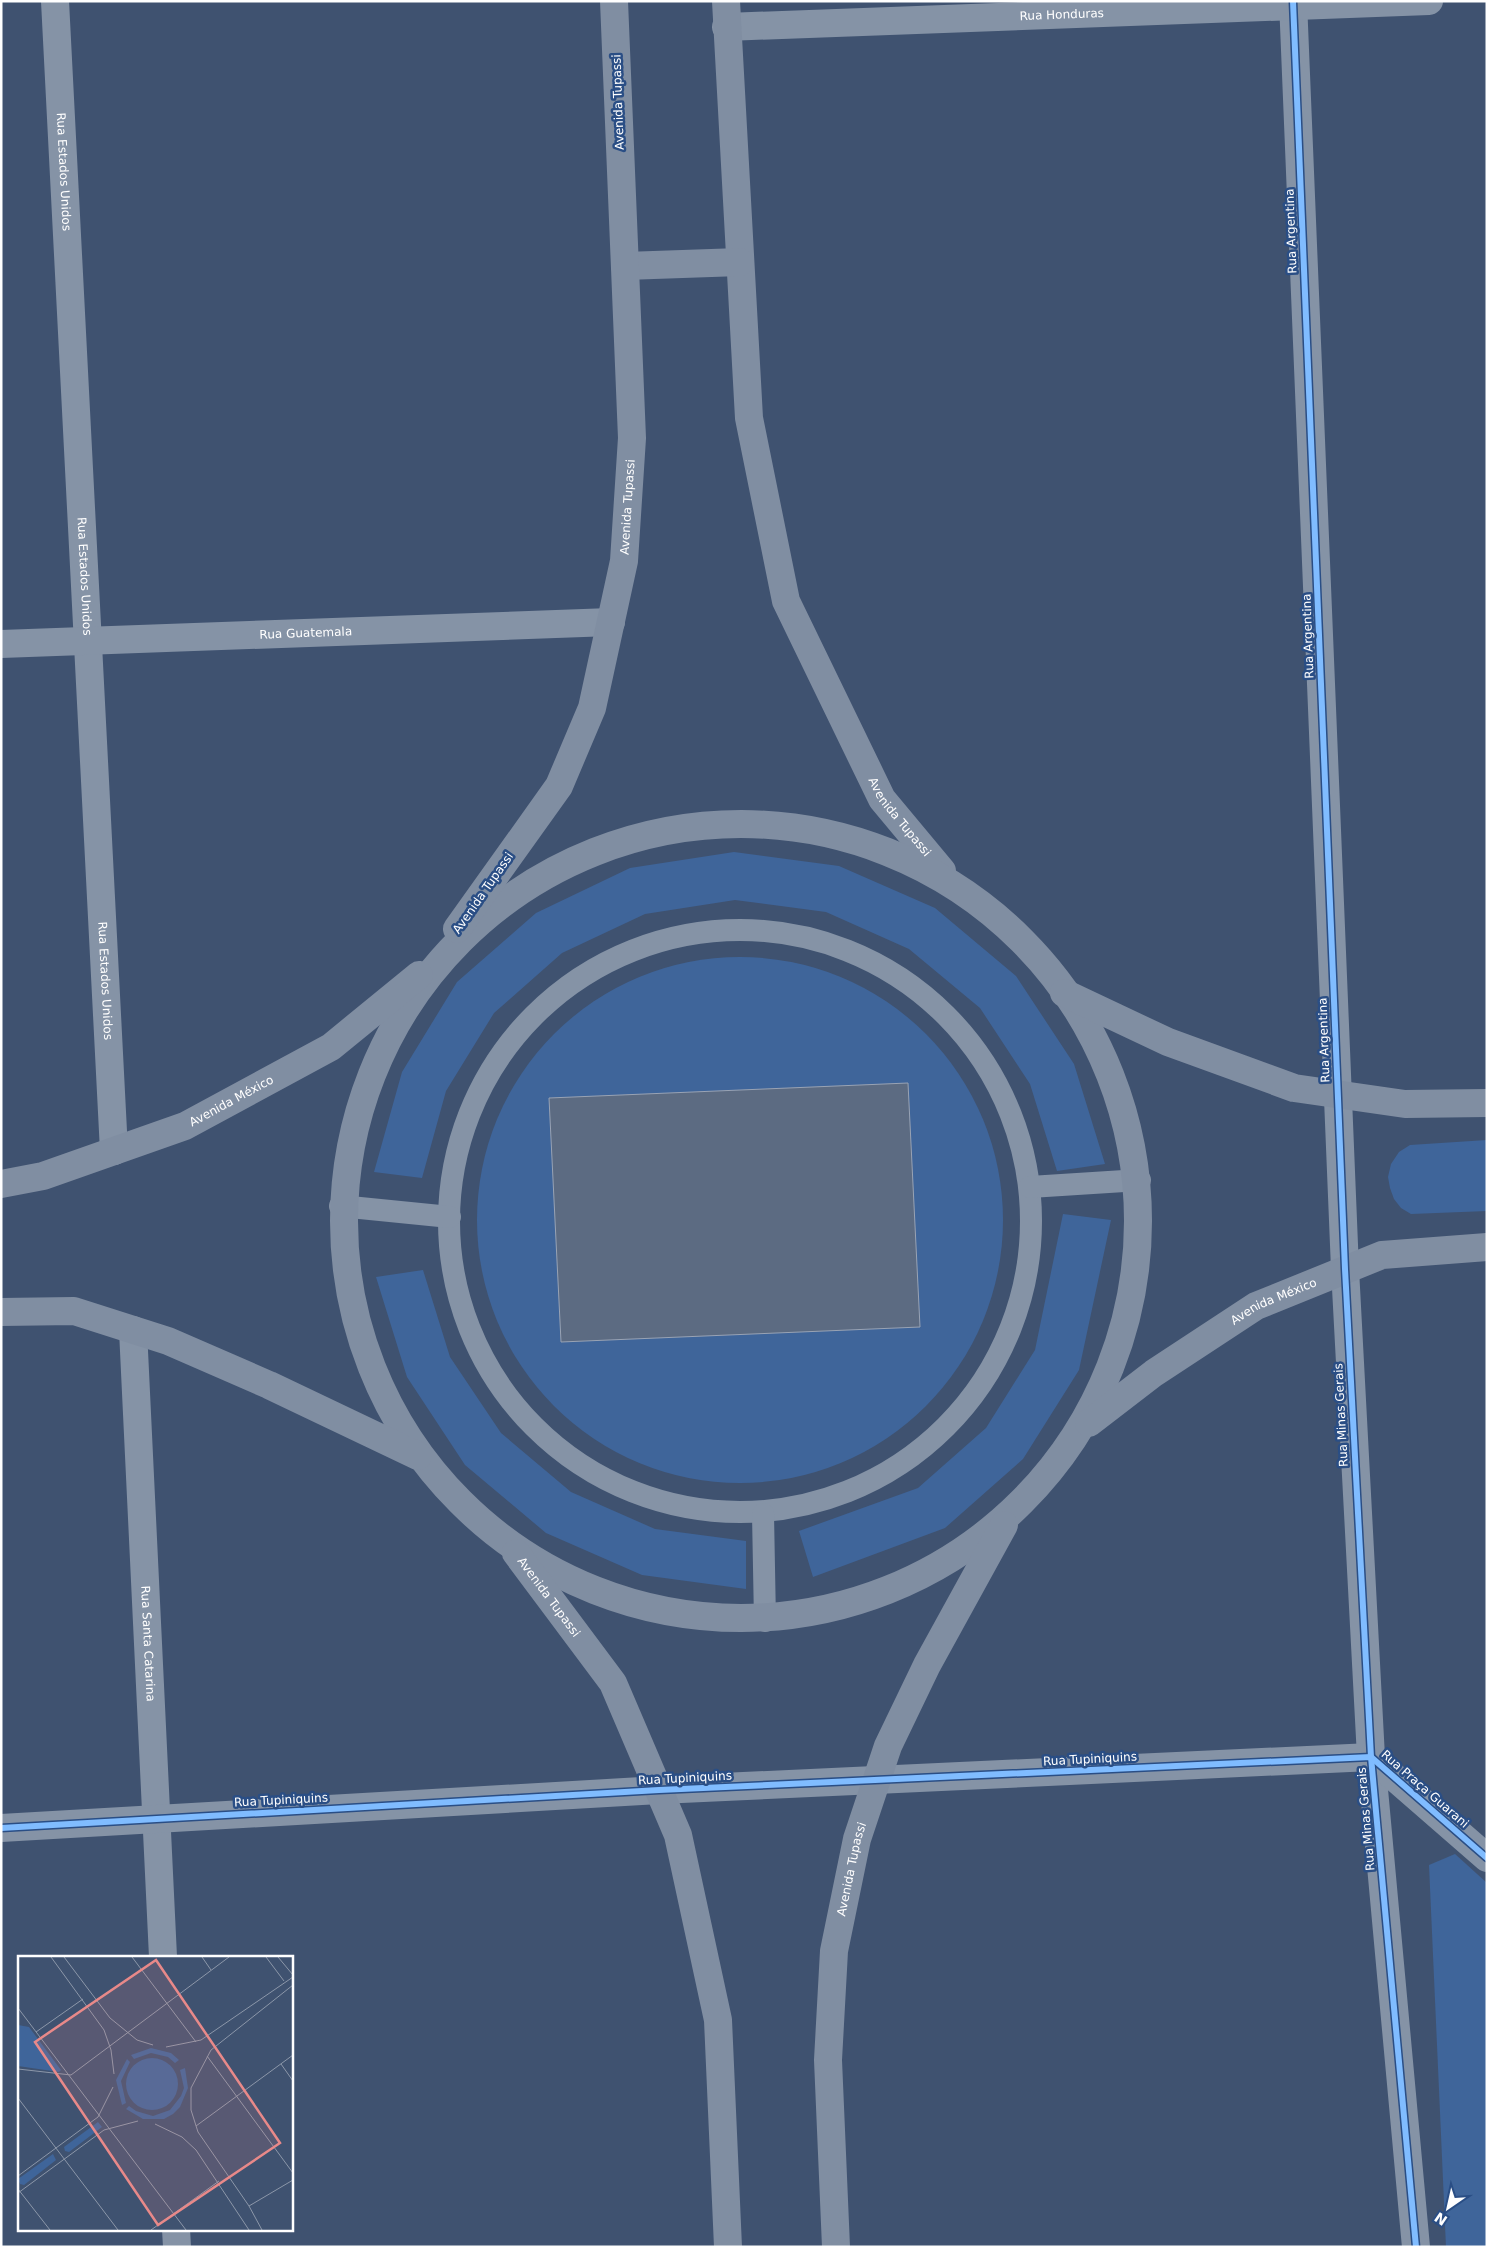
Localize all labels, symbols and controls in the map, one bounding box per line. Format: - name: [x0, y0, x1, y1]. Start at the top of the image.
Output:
- street label: Rua Honduras: [1019, 6, 1104, 23]
- street label: Avenida Tupassi: [609, 54, 627, 150]
- street label: Rua Estados Unidos: [54, 112, 74, 231]
- street label: Rua Argentina: [1283, 188, 1299, 274]
- street label: Avenida Tupassi: [617, 459, 638, 555]
- street label: Rua Estados Unidos: [74, 517, 95, 636]
- street label: Rua Argentina: [1300, 593, 1316, 679]
- street label: Rua Guatemala: [259, 624, 352, 642]
- street label: Avenida Tupassi: [866, 775, 934, 859]
- street label: Avenida Tupassi: [450, 850, 516, 936]
- street label: Rua Estados Unidos: [95, 921, 115, 1040]
- street label: Rua Argentina: [1316, 997, 1332, 1083]
- street label: Avenida México: [187, 1072, 276, 1129]
- street label: Avenida México: [1228, 1275, 1319, 1328]
- street label: Rua Minas Gerais: [1331, 1363, 1351, 1467]
- street label: Avenida Tupassi: [515, 1555, 583, 1640]
- street label: Rua Santa Catarina: [138, 1585, 158, 1702]
- street label: Rua Praça Guarani: [1378, 1747, 1472, 1831]
- street label: Rua Tupiniquins: [1043, 1750, 1137, 1768]
- street label: Rua Minas Gerais: [1355, 1767, 1377, 1871]
- street label: Rua Tupiniquins: [638, 1769, 732, 1787]
- street label: Rua Tupiniquins: [234, 1791, 328, 1809]
- street label: Avenida Tupassi: [834, 1820, 869, 1917]
- inset map: [18, 1956, 292, 2230]
- north arrow: [1423, 2183, 1473, 2233]
- text: N: [1431, 2209, 1450, 2229]

